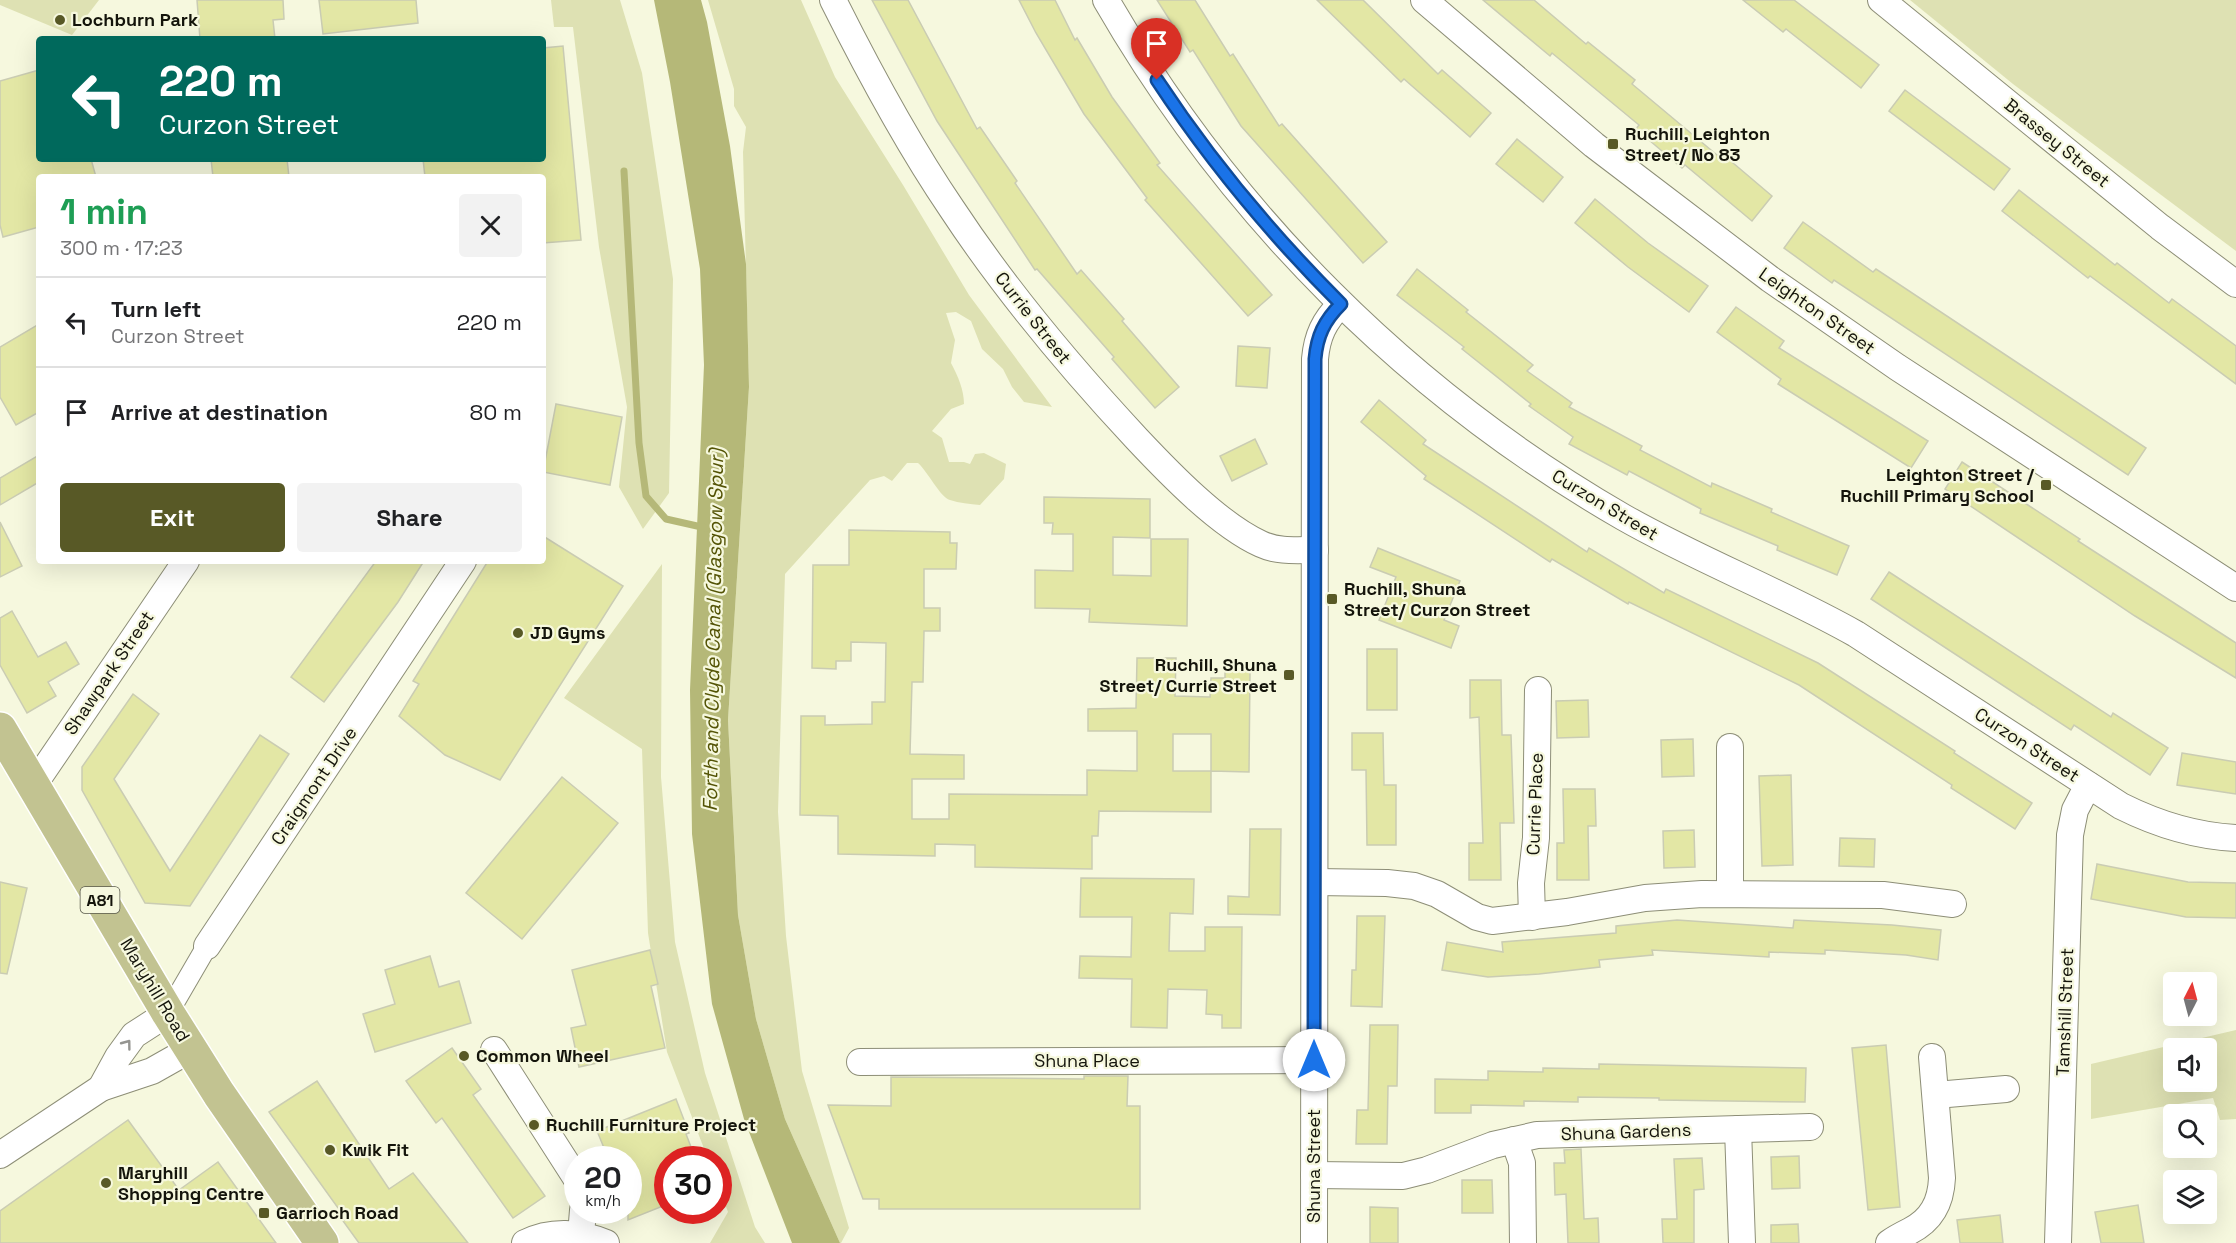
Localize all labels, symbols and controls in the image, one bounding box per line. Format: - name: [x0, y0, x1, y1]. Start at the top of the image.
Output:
- place label: Lochburn Park: [72, 8, 198, 31]
- marker: Lochburn Park: [53, 13, 67, 27]
- pin: [1131, 18, 1182, 80]
- icon: arrive: [1140, 27, 1173, 60]
- text: 220 m: [159, 55, 283, 108]
- icon: left: [60, 60, 138, 138]
- street label: Brassey Street: [2000, 93, 2115, 192]
- text: Curzon Street: [159, 107, 339, 142]
- place label: Ruchill, Leighton Street/ No 83: [1625, 122, 1770, 166]
- marker: Ruchill, Leighton Street/ No 83: [1606, 137, 1620, 151]
- text: 1 min: [60, 189, 148, 235]
- button: close: [459, 194, 522, 257]
- text: 300 m · 17:23: [60, 235, 183, 261]
- street label: Leighton Street: [1755, 262, 1880, 359]
- street label: Currie Street: [990, 267, 1077, 368]
- text: Turn left: [111, 295, 201, 323]
- icon: left: [60, 306, 93, 339]
- text: 220 m: [457, 308, 522, 336]
- text: Curzon Street: [111, 323, 245, 349]
- icon: arrive: [60, 396, 93, 429]
- text: Arrive at destination: [111, 398, 328, 426]
- text: 80 m: [470, 398, 522, 426]
- water label: Forth and Clyde Canal (Glasgow Spur): [697, 447, 729, 812]
- place label: Leighton Street / Ruchill Primary School: [1840, 463, 2035, 507]
- street label: Curzon Street: [1548, 464, 1663, 545]
- marker: Leighton Street / Ruchill Primary School: [2039, 478, 2053, 492]
- button: Exit: [60, 483, 285, 552]
- button: Share: [297, 483, 522, 552]
- place label: Ruchill, Shuna Street/ Curzon Street: [1344, 577, 1530, 621]
- marker: Ruchill, Shuna Street/ Curzon Street: [1325, 592, 1339, 606]
- street label: Shawpark Street: [59, 606, 159, 739]
- place label: JD Gyms: [530, 621, 605, 644]
- marker: JD Gyms: [511, 626, 525, 640]
- place label: Ruchill, Shuna Street/ Currie Street: [1100, 653, 1278, 697]
- marker: Ruchill, Shuna Street/ Currie Street: [1282, 668, 1296, 682]
- street label: Curzon Street: [1971, 702, 2084, 787]
- street label: Craigmont Drive: [266, 722, 362, 849]
- street label: Currie Place: [1521, 752, 1548, 856]
- road number: A81: [80, 887, 120, 913]
- street label: Maryhill Road: [115, 934, 195, 1046]
- street label: Tamshill Street: [2051, 948, 2078, 1076]
- north arrow: [2163, 972, 2217, 1026]
- map controls: [2163, 972, 2217, 1224]
- position arrow: [1282, 1028, 1346, 1092]
- button: sound: [2163, 1038, 2217, 1092]
- one-way arrow: [120, 1040, 131, 1051]
- place label: Common Wheel: [476, 1044, 609, 1067]
- marker: Common Wheel: [457, 1049, 471, 1063]
- street label: Shuna Place: [1034, 1049, 1140, 1072]
- button: search: [2163, 1104, 2217, 1158]
- street label: Shuna Street: [1302, 1109, 1325, 1223]
- place label: Ruchill Furniture Project: [546, 1113, 756, 1136]
- marker: Ruchill Furniture Project: [527, 1118, 541, 1132]
- street label: Shuna Gardens: [1560, 1118, 1692, 1145]
- place label: Kwik Fit: [342, 1138, 409, 1161]
- marker: Kwik Fit: [323, 1143, 337, 1157]
- speed limit sign: 30: [654, 1146, 732, 1224]
- text: 20: [584, 1158, 622, 1197]
- place label: Maryhill Shopping Centre: [118, 1161, 264, 1205]
- button: layers: [2163, 1170, 2217, 1224]
- marker: Maryhill Shopping Centre: [99, 1176, 113, 1190]
- text: km/h: [585, 1191, 621, 1210]
- place label: Garrioch Road: [276, 1201, 399, 1224]
- marker: Garrioch Road: [257, 1206, 271, 1220]

